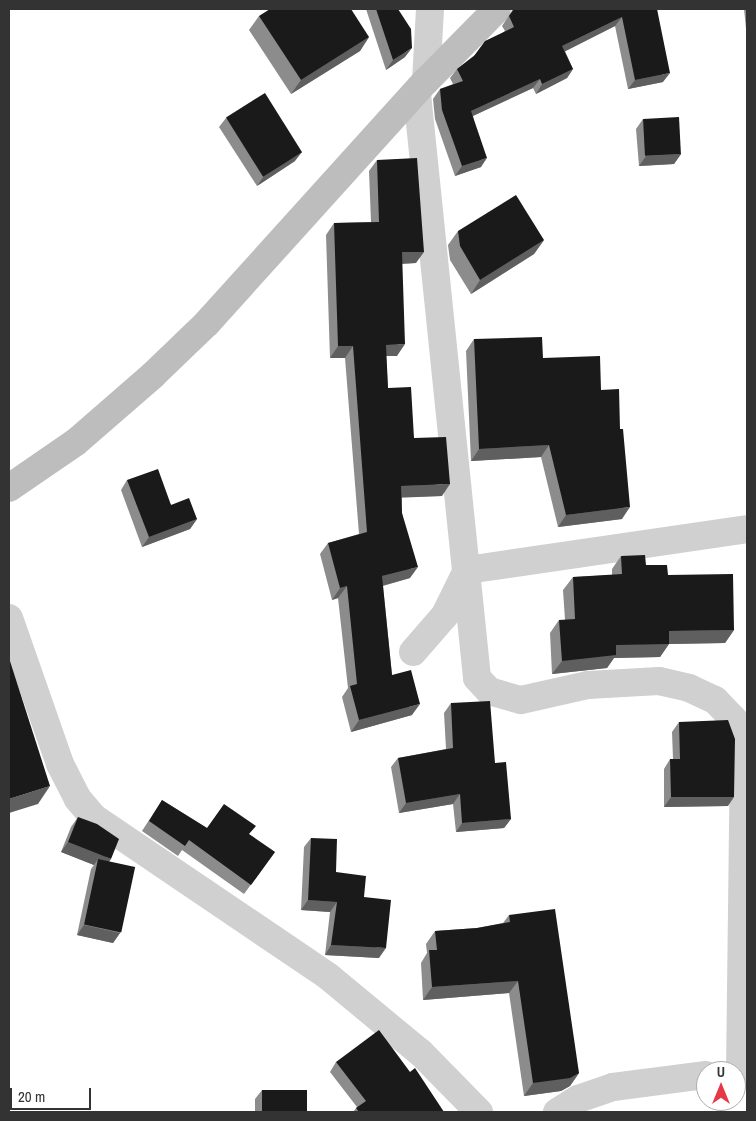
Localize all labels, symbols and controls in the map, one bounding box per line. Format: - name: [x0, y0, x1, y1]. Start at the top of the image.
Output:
- north arrow: [696, 1061, 746, 1111]
- text: U: [717, 1063, 725, 1081]
- scale bar: [12, 1078, 94, 1110]
- text: 20 m: [18, 1086, 45, 1107]

